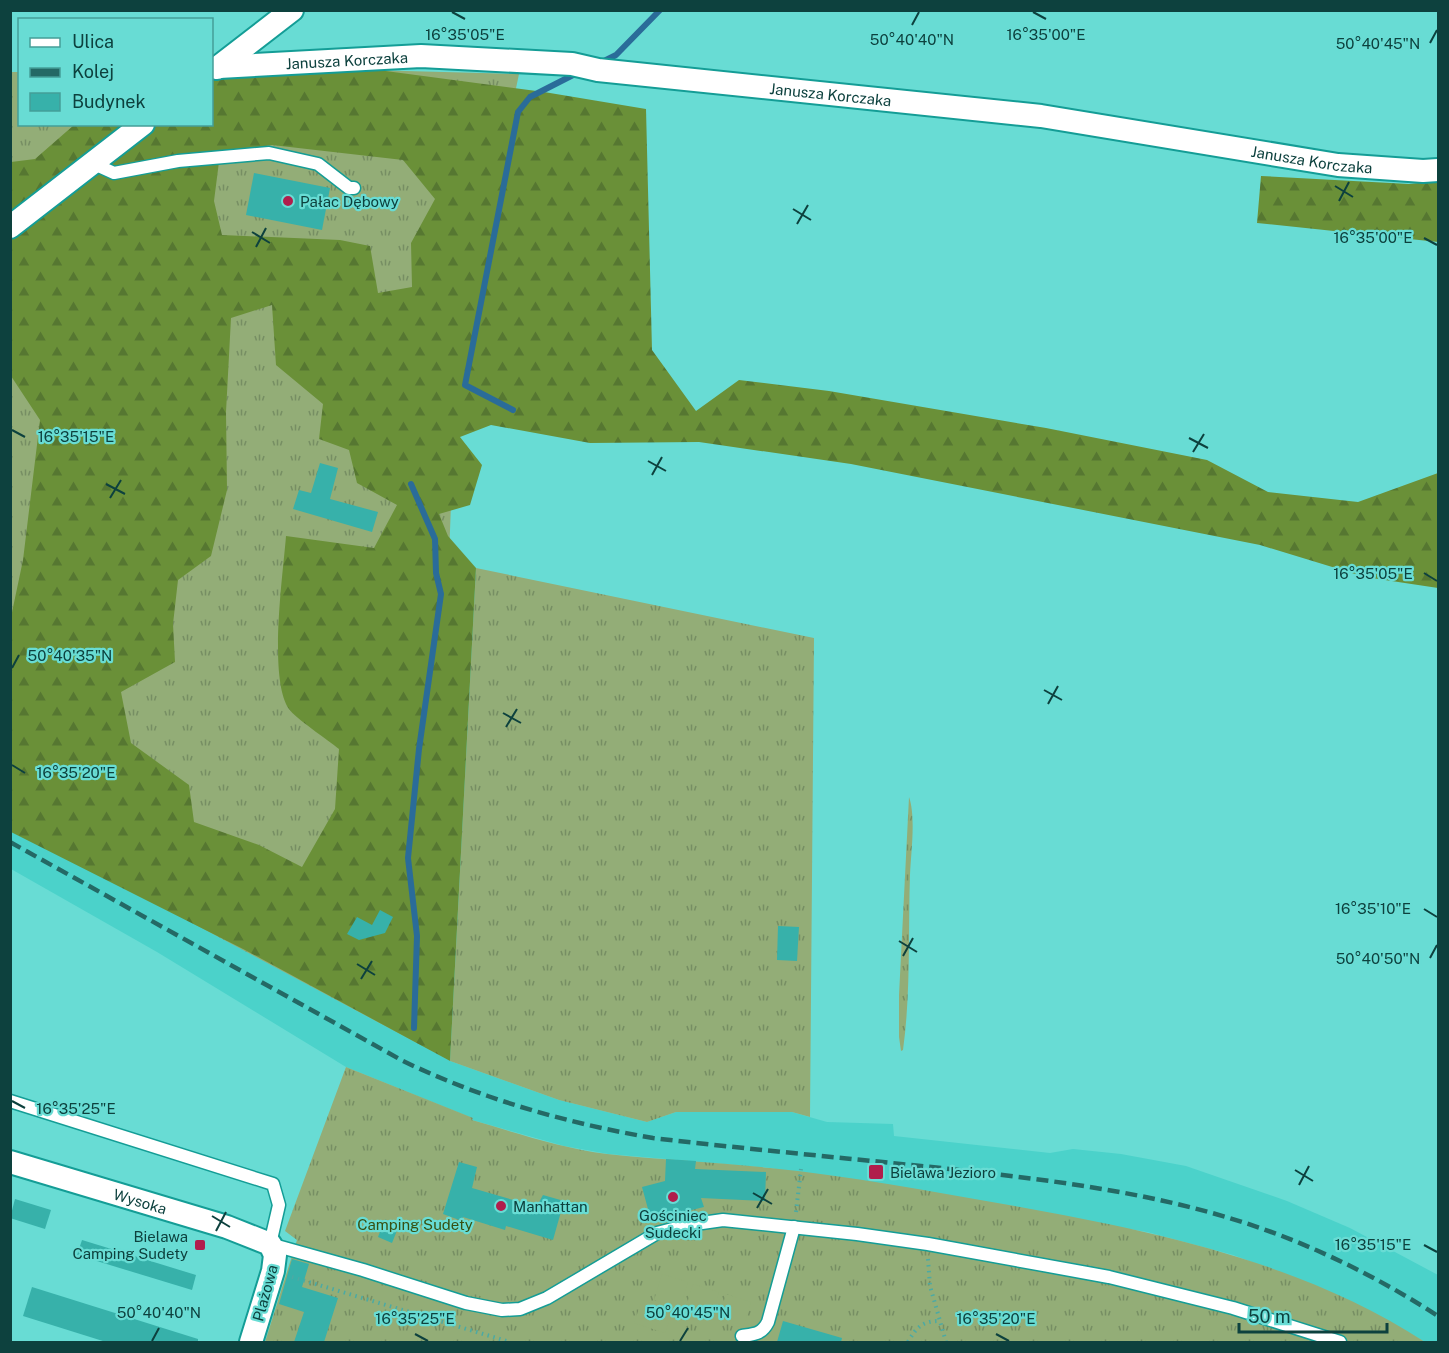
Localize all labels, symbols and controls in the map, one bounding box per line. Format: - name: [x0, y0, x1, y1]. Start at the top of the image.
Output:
- legend: [18, 18, 213, 126]
- text: 16°35'05"E: [425, 26, 505, 43]
- text: 16°35'00"E: [1006, 26, 1086, 43]
- text: Ulica: [72, 31, 114, 52]
- text: 50°40'40"N: [870, 31, 954, 48]
- text: 50°40'45"N: [1336, 35, 1420, 52]
- street label: Janusza Korczaka: [285, 48, 408, 72]
- text: Kolej: [72, 61, 114, 82]
- street label: Janusza Korczaka: [769, 79, 892, 109]
- text: Budynek: [72, 91, 146, 112]
- street label: Janusza Korczaka: [1250, 142, 1373, 176]
- place label: Pałac Dębowy: [300, 193, 399, 210]
- marker: Pałac Dębowy: [281, 194, 295, 208]
- text: 16°35'00"E: [1333, 229, 1413, 246]
- text: 16°35'15"E: [38, 428, 114, 445]
- text: 16°35'05"E: [1333, 565, 1413, 582]
- text: 50°40'35"N: [28, 647, 112, 664]
- text: 16°35'20"E: [37, 764, 115, 781]
- text: 16°35'10"E: [1335, 900, 1411, 917]
- text: 50°40'50"N: [1336, 950, 1420, 967]
- text: 16°35'25"E: [36, 1100, 116, 1117]
- marker: Bielawa Jezioro: [867, 1163, 885, 1181]
- place label: Bielawa Jezioro: [890, 1164, 996, 1181]
- street label: Wysoka: [112, 1185, 169, 1217]
- marker: Gościniec Sudecki: [666, 1190, 680, 1204]
- place label: Manhattan: [513, 1198, 588, 1215]
- marker: Manhattan: [494, 1199, 508, 1213]
- place label: Gościniec Sudecki: [639, 1207, 707, 1241]
- park label: Camping Sudety: [357, 1216, 473, 1233]
- place label: Bielawa Camping Sudety: [72, 1228, 188, 1262]
- text: 16°35'15"E: [1335, 1236, 1411, 1253]
- marker: Bielawa Camping Sudety: [193, 1238, 207, 1252]
- street label: Plażowa: [249, 1263, 281, 1323]
- scale bar: [1239, 1296, 1388, 1334]
- text: 50°40'40"N: [117, 1304, 201, 1321]
- text: 50°40'45"N: [646, 1304, 730, 1321]
- text: 50 m: [1248, 1306, 1291, 1327]
- text: 16°35'25"E: [375, 1310, 455, 1327]
- text: 16°35'20"E: [957, 1310, 1035, 1327]

